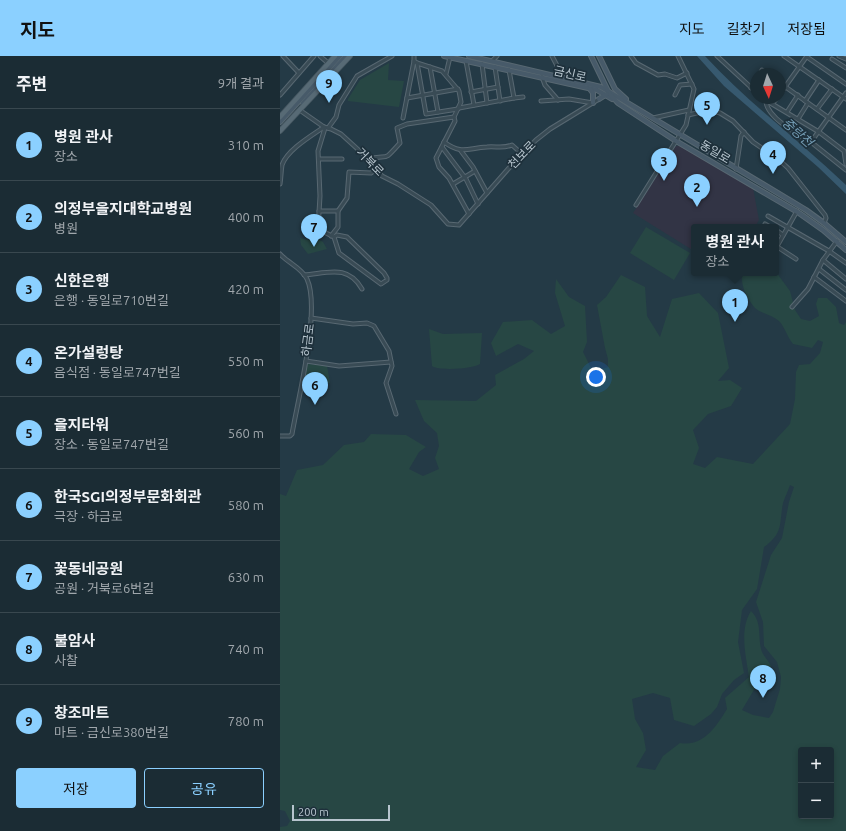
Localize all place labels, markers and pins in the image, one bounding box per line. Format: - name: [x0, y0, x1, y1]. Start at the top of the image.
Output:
- pin: 9: [316, 70, 342, 103]
- pin: 5: [694, 92, 720, 125]
- pin: 4: [760, 141, 786, 174]
- pin: 3: [651, 148, 677, 181]
- pin: 2: [684, 174, 710, 207]
- pin: 7: [301, 214, 327, 247]
- pin: 1: [722, 289, 748, 322]
- pin: 6: [302, 372, 328, 405]
- pin: 8: [750, 665, 776, 698]

